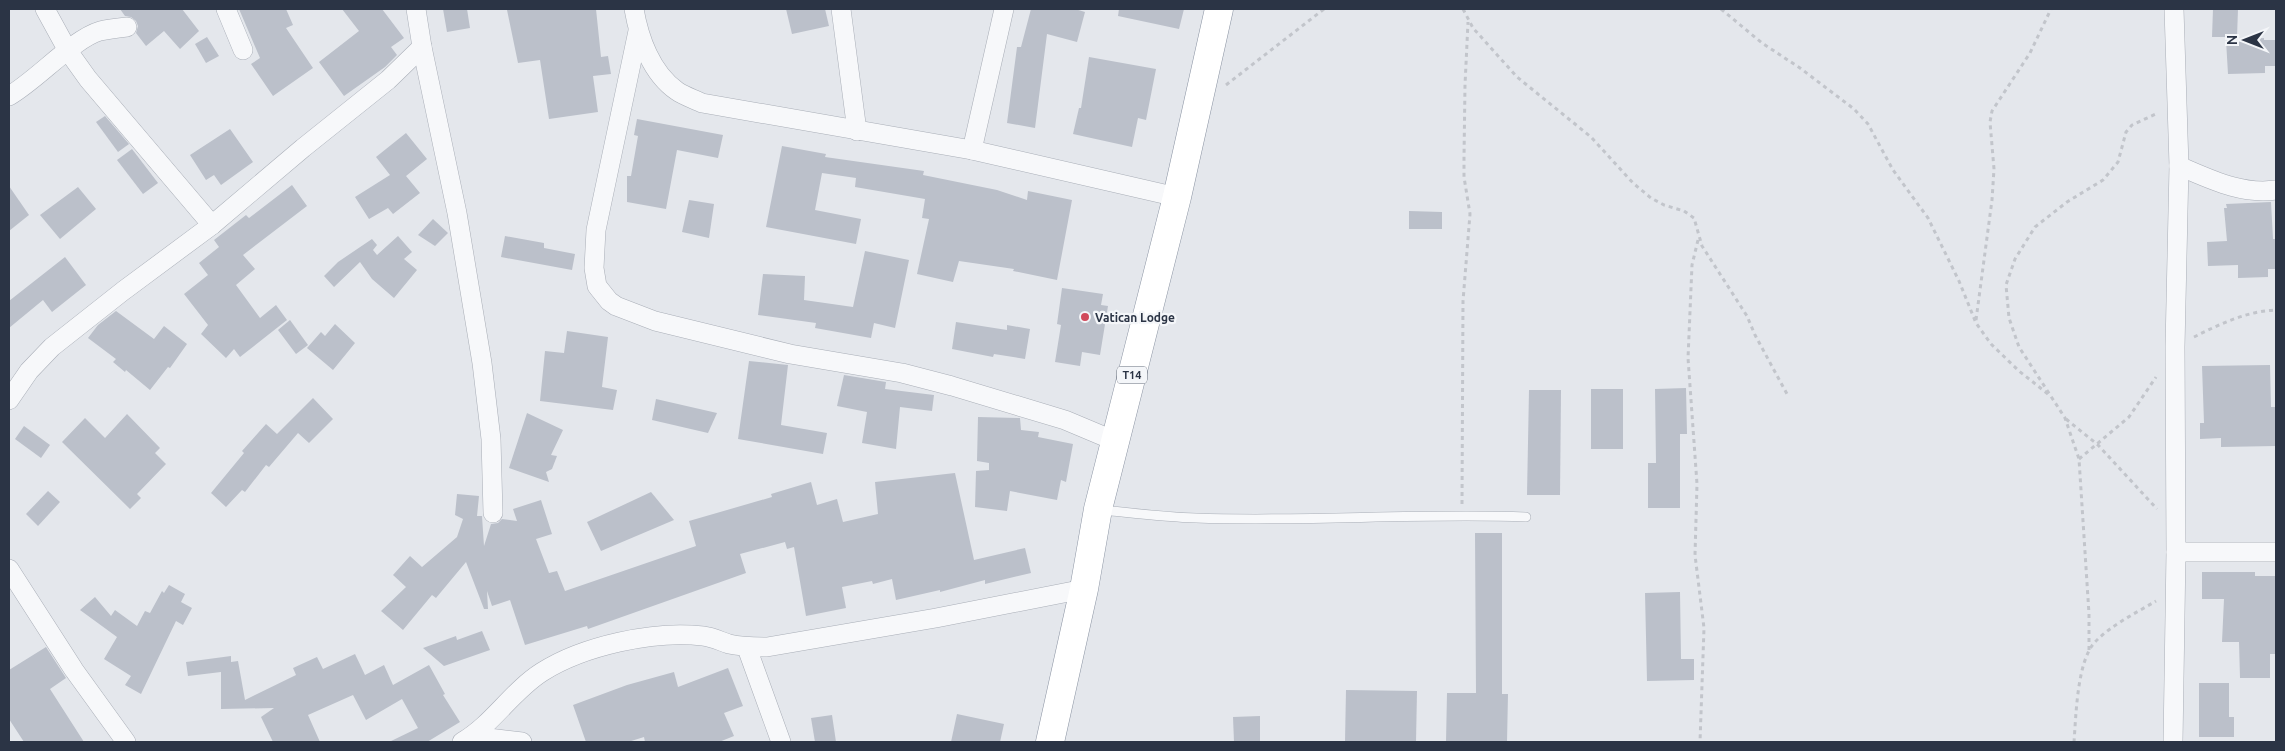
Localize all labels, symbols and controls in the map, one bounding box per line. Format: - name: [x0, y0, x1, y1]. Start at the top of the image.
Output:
- north arrow: [2220, 15, 2270, 65]
- text: N: [2224, 35, 2240, 45]
- marker: Vatican Lodge: [1079, 311, 1091, 323]
- place label: Vatican Lodge: [1095, 311, 1175, 324]
- road number: T14: [1117, 366, 1147, 384]

